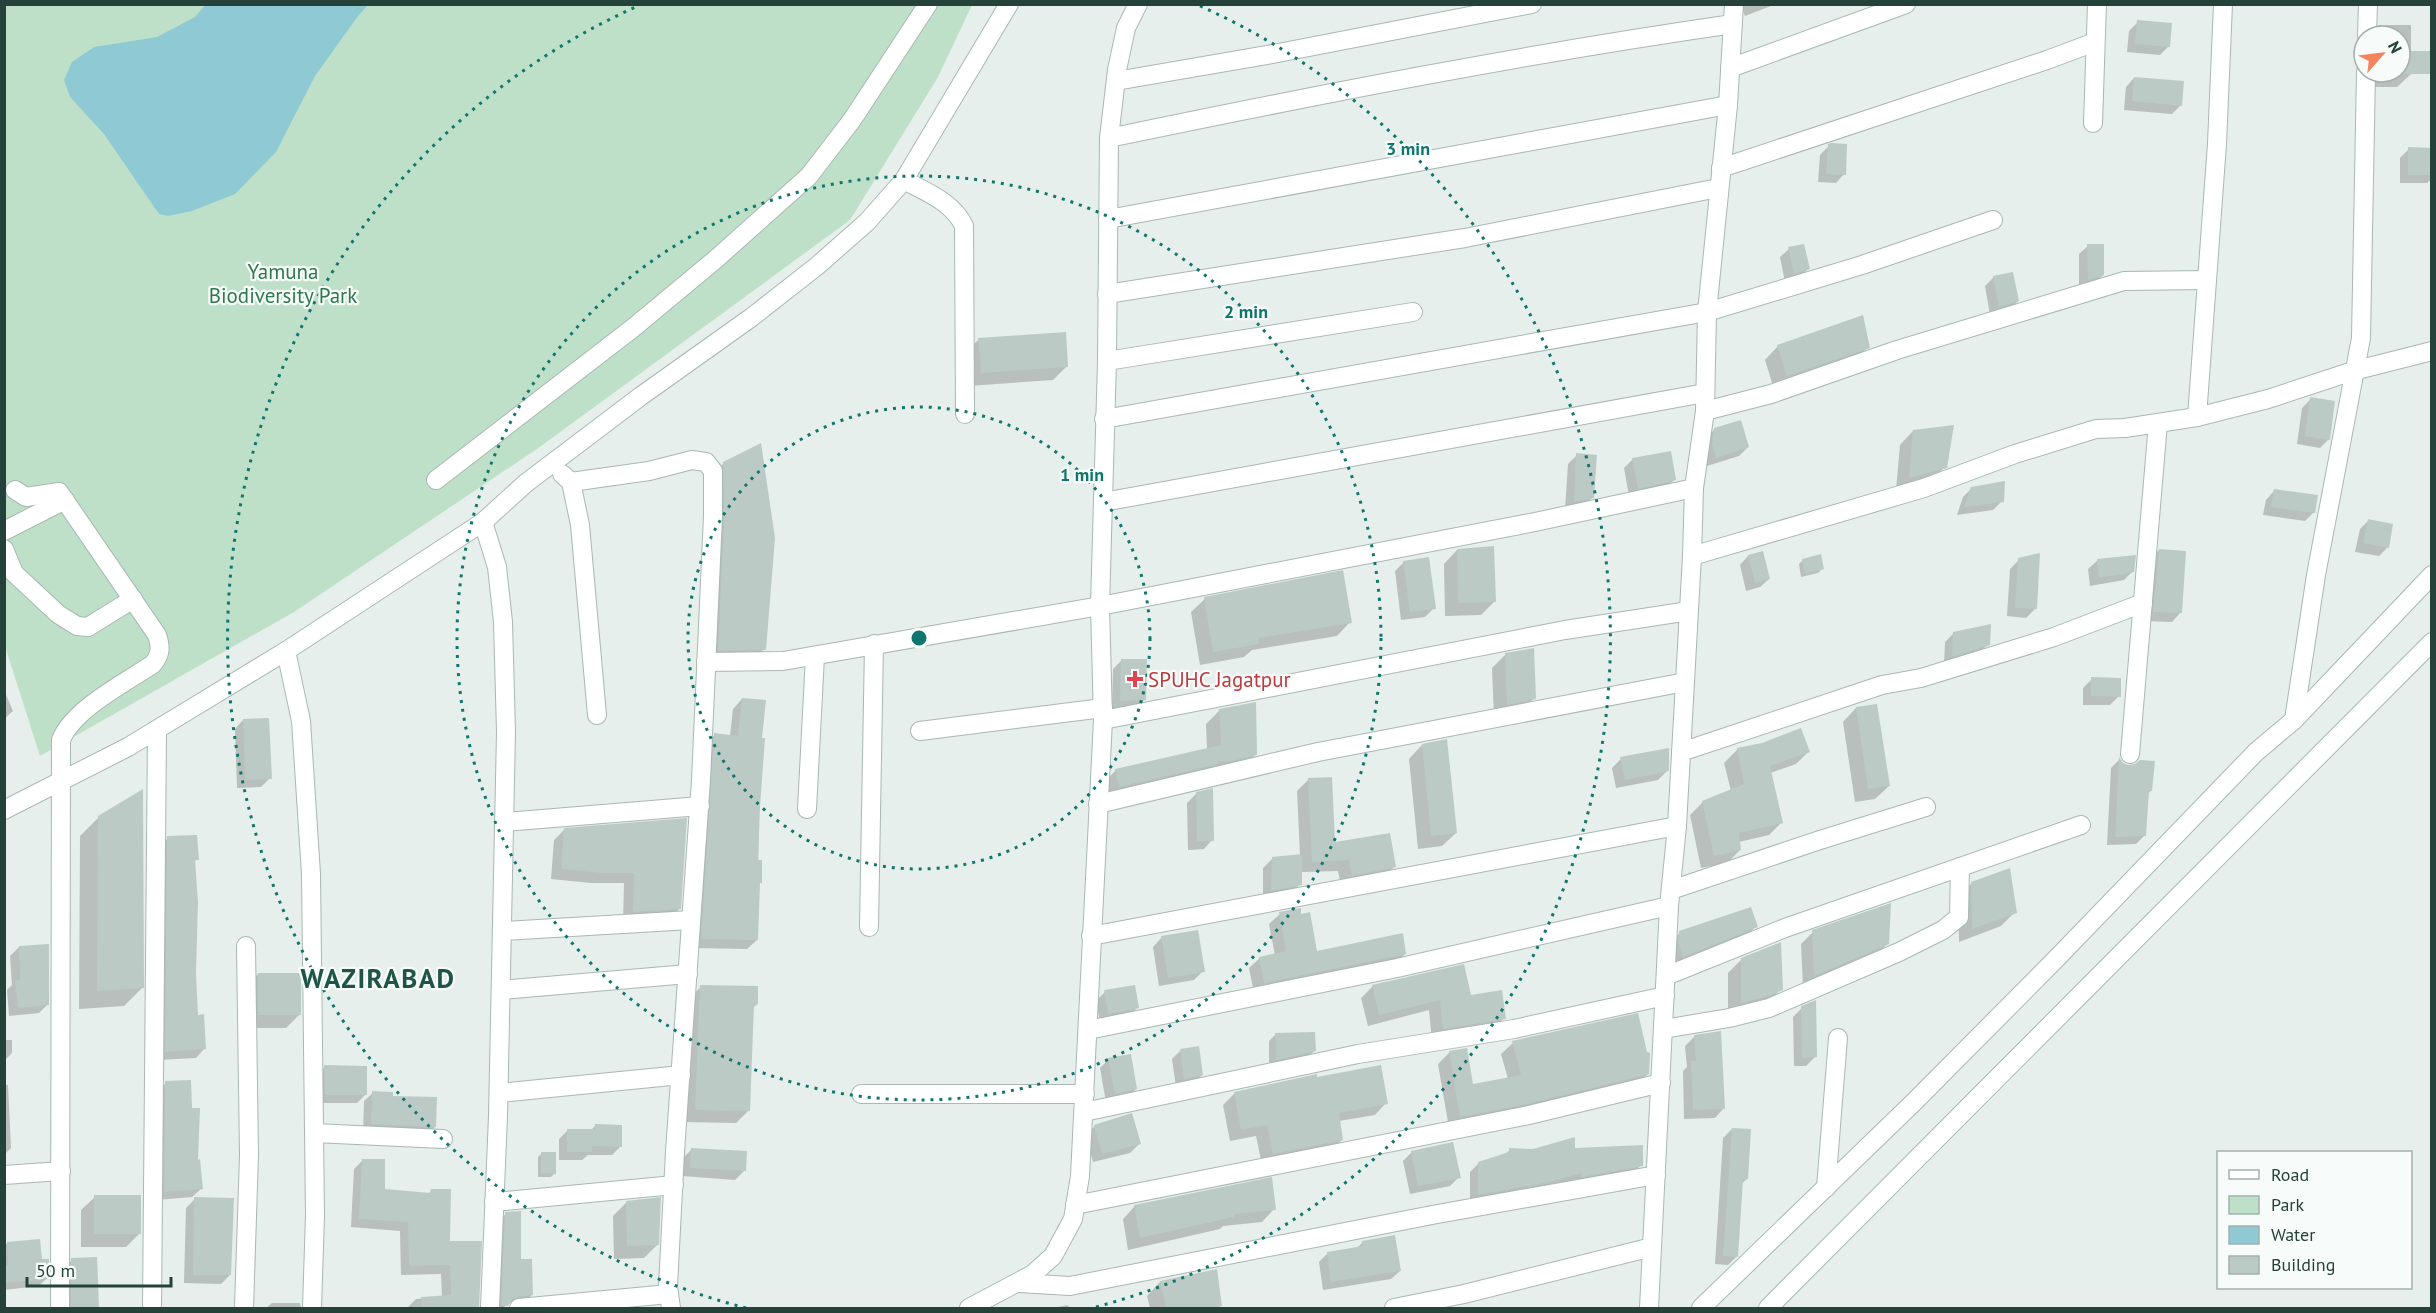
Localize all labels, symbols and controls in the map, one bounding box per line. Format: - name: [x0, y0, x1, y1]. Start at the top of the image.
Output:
- north arrow: [2352, 24, 2412, 84]
- text: N: [2384, 38, 2407, 56]
- text: 3 min: [1386, 137, 1430, 160]
- park label: Yamuna Biodiversity Park: [209, 258, 357, 309]
- text: 2 min: [1224, 300, 1268, 323]
- text: 1 min: [1060, 463, 1104, 486]
- centre of rings: [909, 628, 929, 648]
- place label: SPUHC Jagatpur: [1148, 666, 1291, 693]
- marker: SPUHC Jagatpur: [1126, 670, 1144, 688]
- district label: WAZIRABAD: [301, 961, 455, 995]
- legend: [2217, 1151, 2412, 1289]
- text: Road: [2271, 1163, 2309, 1186]
- text: Park: [2271, 1193, 2304, 1216]
- text: Water: [2271, 1223, 2315, 1246]
- scale bar: [27, 1250, 171, 1288]
- text: Building: [2271, 1253, 2335, 1276]
- text: 50 m: [36, 1259, 75, 1282]

